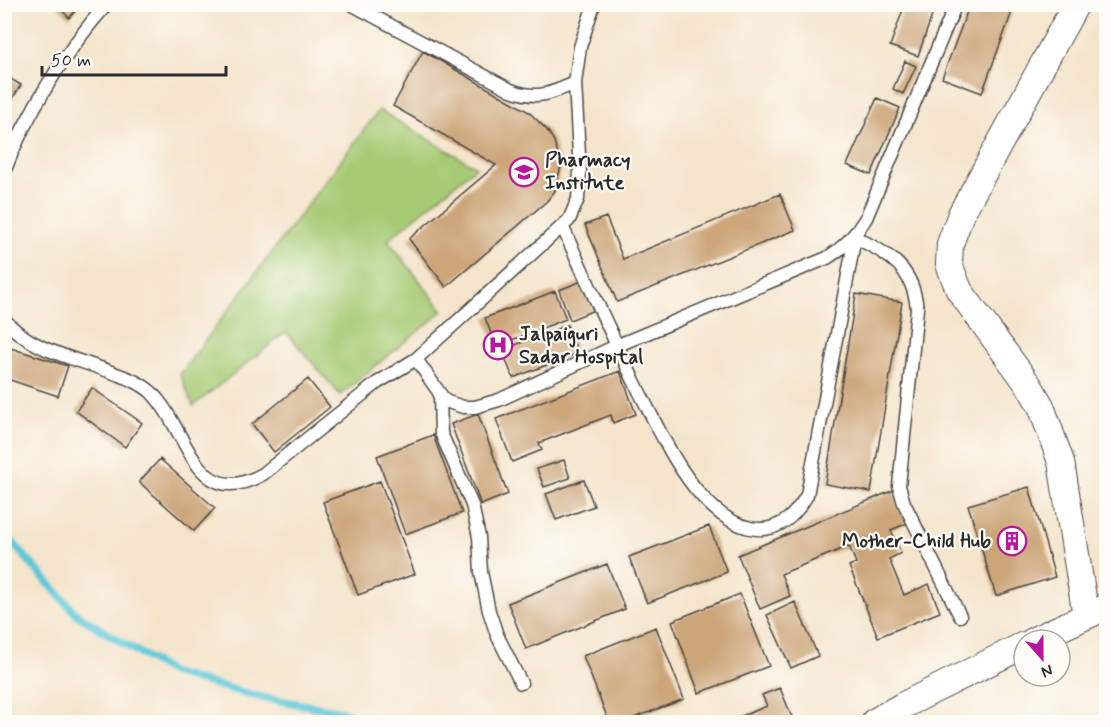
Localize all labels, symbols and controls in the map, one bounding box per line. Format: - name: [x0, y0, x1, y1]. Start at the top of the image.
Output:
- scale bar: [42, 39, 226, 77]
- text: 50 m: [51, 49, 91, 73]
- place label: Pharmacy Institute: [545, 147, 631, 197]
- school or university icon: Pharmacy Institute: [508, 156, 540, 188]
- place label: Jalpaiguri Sadar Hospital: [519, 321, 643, 371]
- hospital icon: Jalpaiguri Sadar Hospital: [482, 329, 514, 361]
- building icon: Mother-Child Hub: [996, 525, 1028, 557]
- place label: Mother-Child Hub: [842, 528, 991, 555]
- north arrow: [1012, 628, 1072, 688]
- text: N: [1038, 659, 1056, 682]

